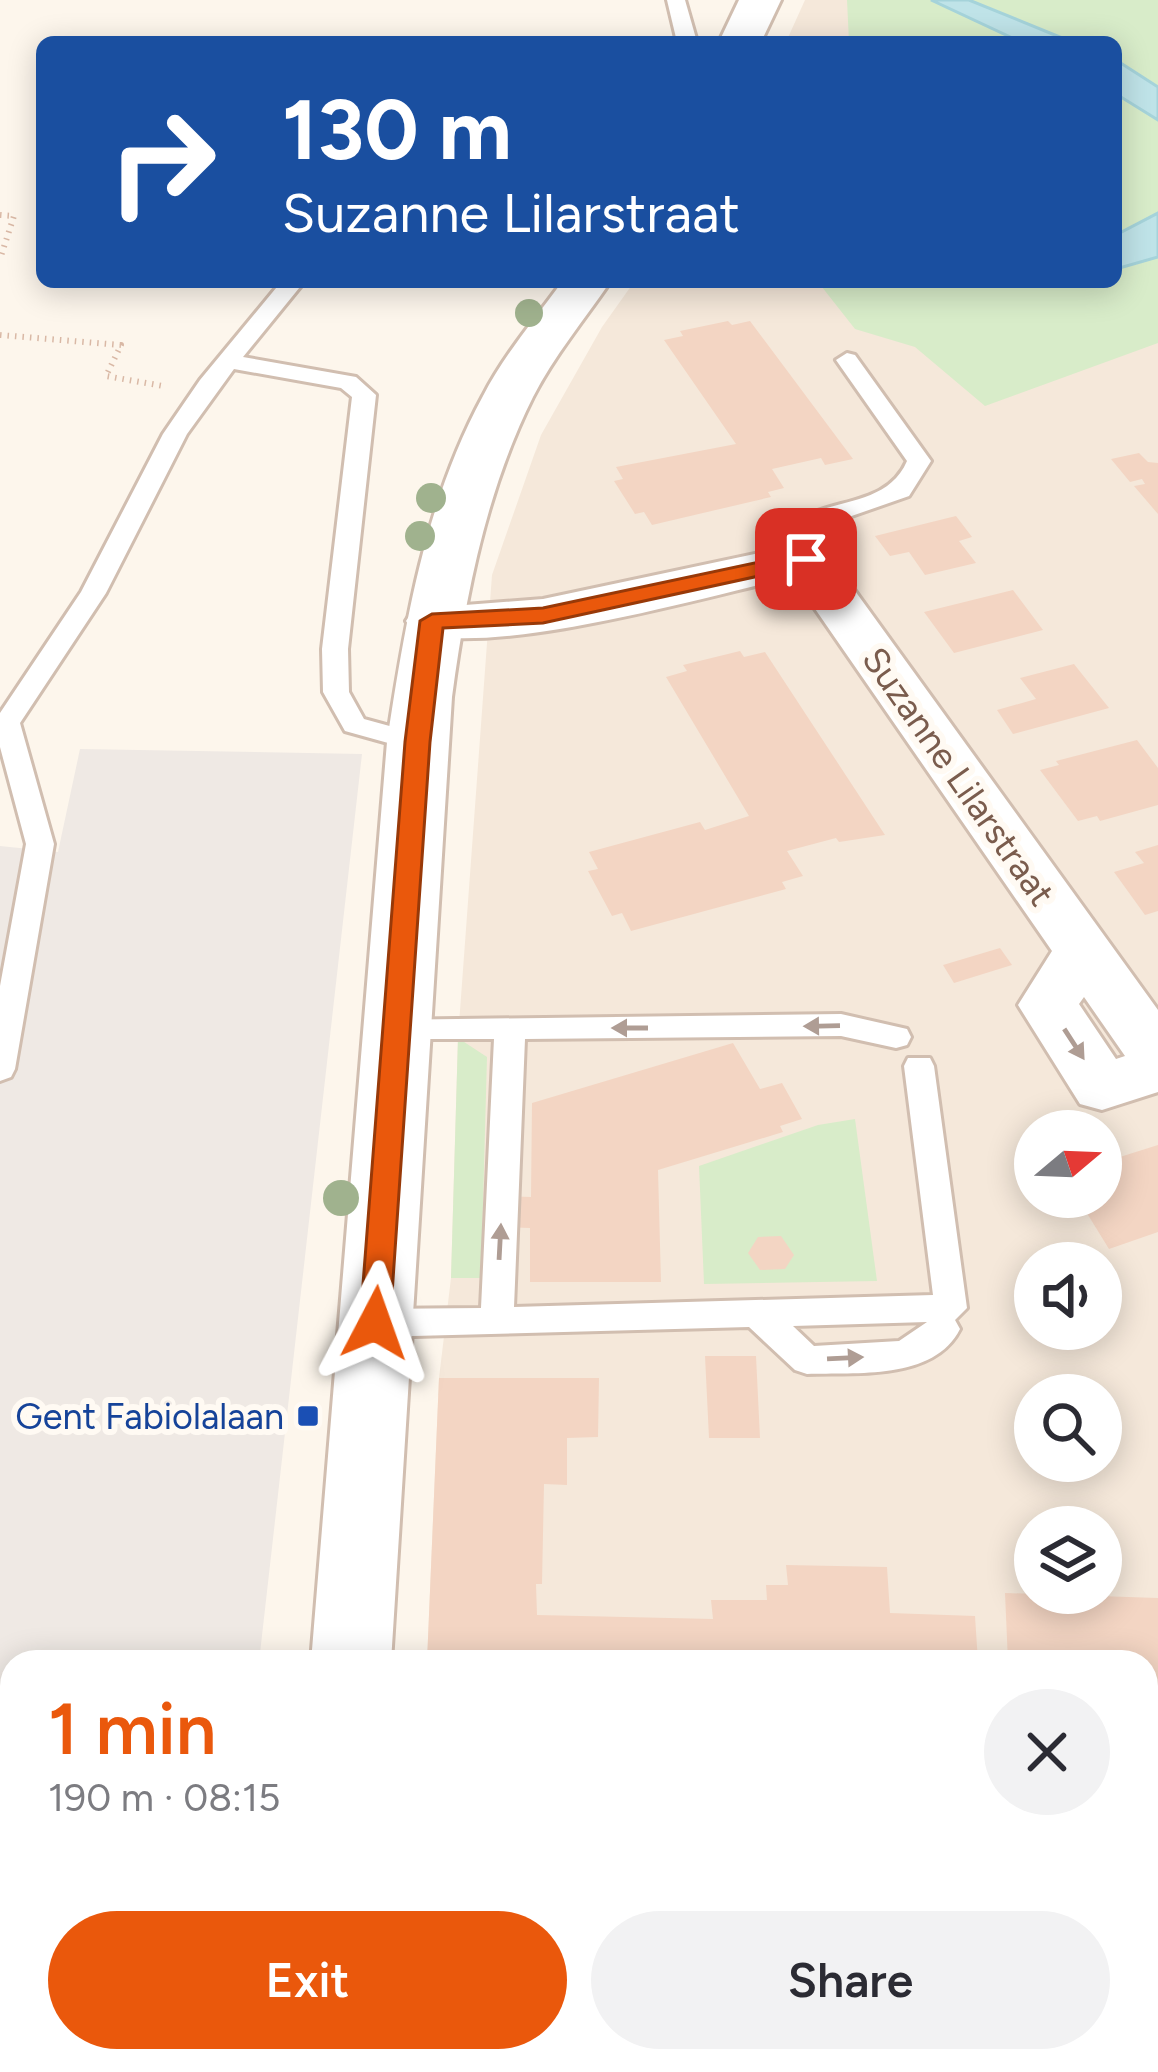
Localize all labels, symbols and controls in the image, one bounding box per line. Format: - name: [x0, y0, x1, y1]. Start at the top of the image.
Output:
- text: 130 m: [282, 79, 512, 180]
- icon: right: [84, 84, 240, 240]
- text: Suzanne Lilarstraat: [282, 181, 740, 246]
- pin: [755, 508, 857, 610]
- icon: arrive: [773, 526, 839, 592]
- street label: Suzanne Lilarstraat: [853, 639, 1064, 914]
- one-way arrow: [802, 1016, 840, 1035]
- one-way arrow: [610, 1018, 648, 1038]
- one-way arrow: [1062, 1028, 1084, 1061]
- north arrow: [1014, 1110, 1122, 1218]
- map controls: [1014, 1110, 1122, 1614]
- one-way arrow: [491, 1222, 510, 1260]
- button: sound: [1014, 1242, 1122, 1350]
- position arrow: [312, 1260, 438, 1386]
- one-way arrow: [827, 1348, 865, 1367]
- button: search: [1014, 1374, 1122, 1482]
- place label: Gent Fabiolalaan: [15, 1395, 284, 1438]
- marker: Gent Fabiolalaan: [295, 1403, 321, 1429]
- button: layers: [1014, 1506, 1122, 1614]
- text: 1 min: [48, 1686, 216, 1772]
- button: close: [984, 1689, 1110, 1815]
- text: 190 m · 08:15: [48, 1774, 281, 1821]
- button: Exit: [48, 1911, 567, 2049]
- button: Share: [591, 1911, 1110, 2049]

